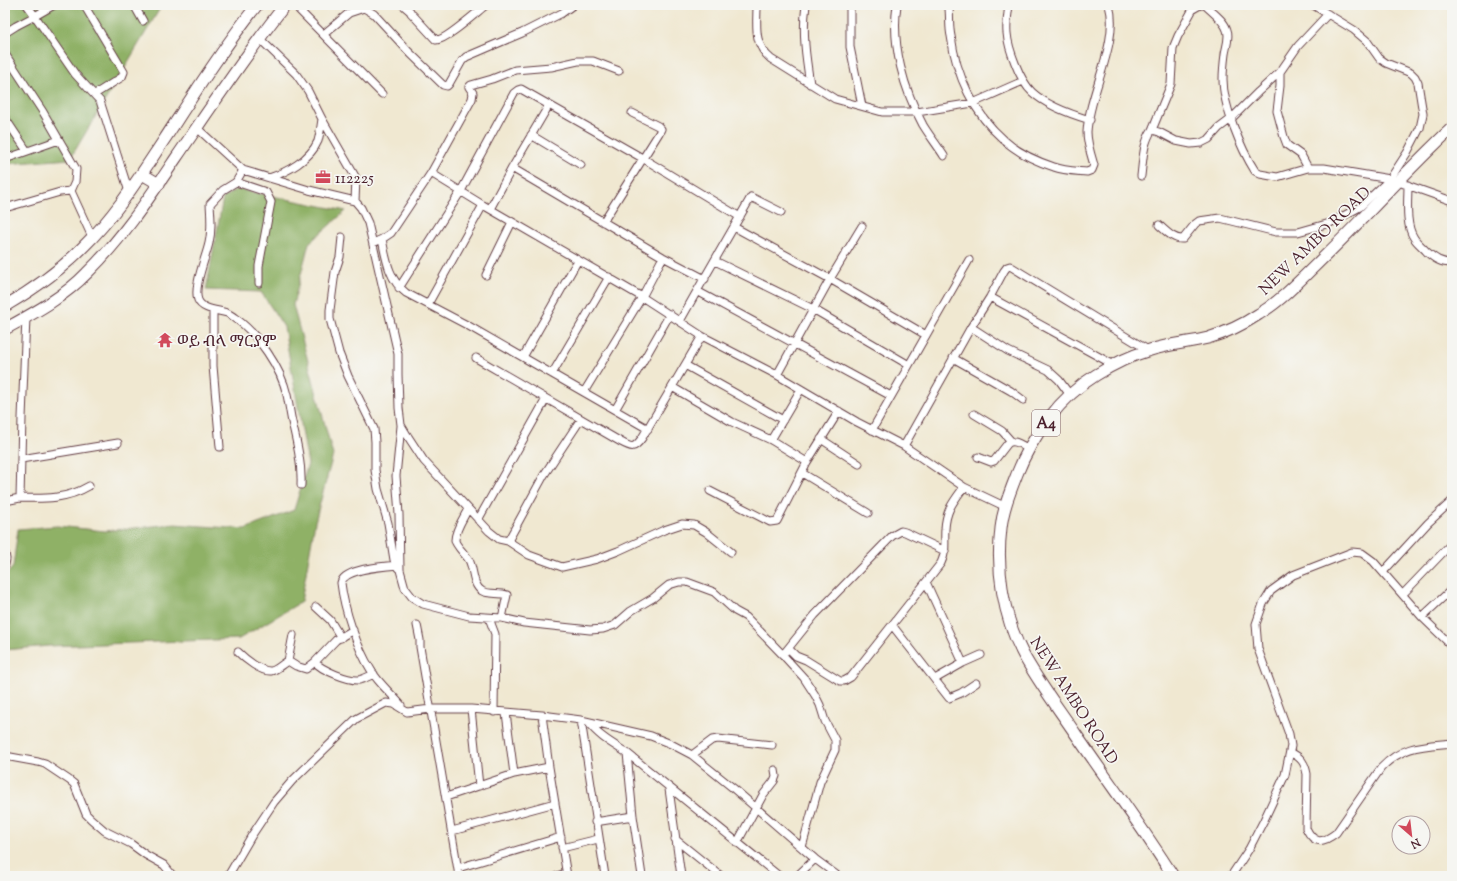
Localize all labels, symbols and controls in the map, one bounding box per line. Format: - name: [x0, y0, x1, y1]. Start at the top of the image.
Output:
- office icon: 112225: [314, 168, 332, 186]
- place label: 112225: [335, 168, 374, 191]
- street label: NEW AMBO ROAD: [1255, 182, 1377, 301]
- temple icon: ወይ ብላ ማርያም: [156, 331, 174, 349]
- place label: ወይ ብላ ማርያም: [177, 331, 276, 354]
- road number: A4: [1032, 410, 1060, 436]
- street label: NEW AMBO ROAD: [1023, 633, 1123, 770]
- north arrow: [1391, 815, 1431, 855]
- text: N: [1407, 833, 1424, 852]

